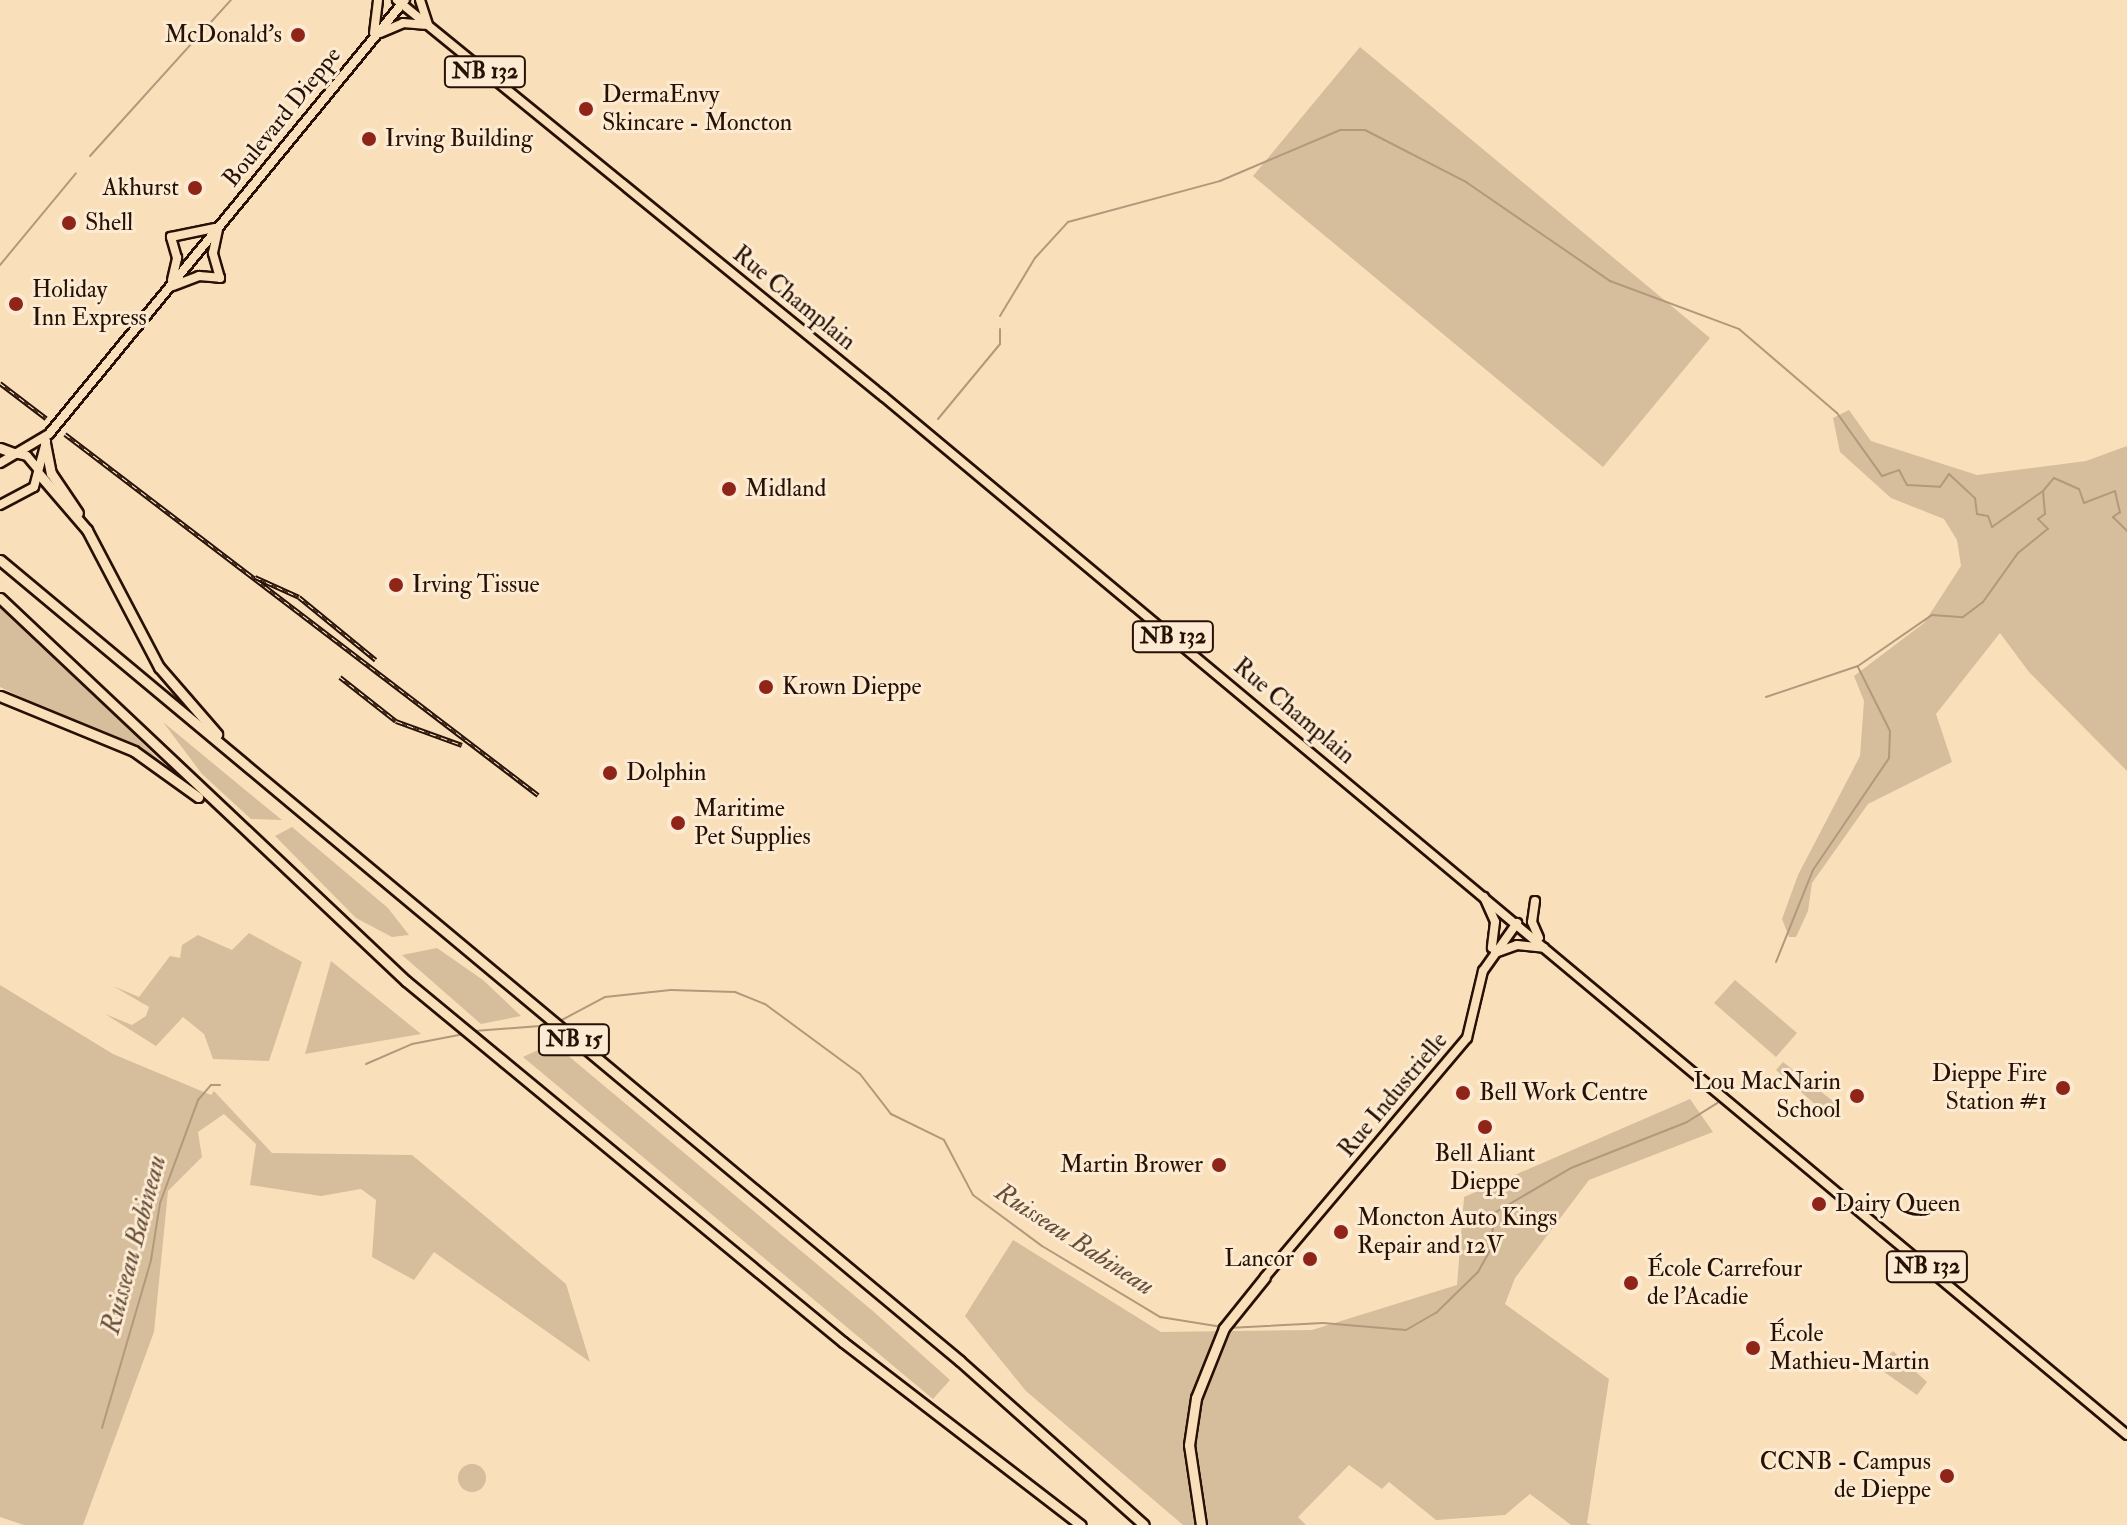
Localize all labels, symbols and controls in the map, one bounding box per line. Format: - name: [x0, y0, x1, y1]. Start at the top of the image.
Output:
- place label: McDonald's: [164, 21, 282, 49]
- marker: McDonald's: [289, 26, 307, 44]
- street label: Boulevard Dieppe: [217, 41, 347, 193]
- road number: NB 132: [443, 54, 527, 90]
- place label: DermaEnvy Skincare - Moncton: [602, 81, 792, 137]
- marker: DermaEnvy Skincare - Moncton: [577, 100, 595, 118]
- place label: Irving Building: [385, 125, 533, 153]
- marker: Irving Building: [360, 130, 378, 148]
- place label: Akhurst: [103, 174, 179, 202]
- marker: Akhurst: [186, 179, 204, 197]
- place label: Shell: [85, 209, 133, 237]
- marker: Shell: [60, 214, 78, 232]
- street label: Rue Champlain: [727, 240, 861, 356]
- place label: Holiday Inn Express: [32, 276, 147, 332]
- marker: Holiday Inn Express: [7, 295, 25, 313]
- place label: Midland: [745, 475, 826, 503]
- marker: Midland: [720, 480, 738, 498]
- place label: Irving Tissue: [412, 571, 540, 599]
- marker: Irving Tissue: [387, 576, 405, 594]
- road number: NB 132: [1131, 619, 1215, 655]
- street label: Rue Champlain: [1227, 652, 1361, 770]
- place label: Krown Dieppe: [782, 673, 921, 701]
- marker: Krown Dieppe: [757, 678, 775, 696]
- place label: Dolphin: [626, 759, 706, 787]
- marker: Dolphin: [601, 764, 619, 782]
- place label: Maritime Pet Supplies: [694, 795, 811, 851]
- marker: Maritime Pet Supplies: [669, 814, 687, 832]
- road number: NB 15: [536, 1022, 612, 1058]
- street label: Rue Industrielle: [1332, 1027, 1454, 1163]
- place label: Dieppe Fire Station #1: [1932, 1060, 2047, 1116]
- place label: Lou MacNarin School: [1693, 1068, 1841, 1124]
- place label: Bell Work Centre: [1479, 1079, 1648, 1107]
- marker: Dieppe Fire Station #1: [2054, 1079, 2072, 1097]
- marker: Bell Work Centre: [1454, 1084, 1472, 1102]
- marker: Lou MacNarin School: [1848, 1087, 1866, 1105]
- marker: Bell Aliant Dieppe: [1476, 1118, 1494, 1136]
- place label: Bell Aliant Dieppe: [1435, 1140, 1535, 1196]
- place label: Martin Brower: [1060, 1151, 1203, 1179]
- water label: Ruisseau Babineau: [96, 1152, 174, 1338]
- marker: Martin Brower: [1210, 1156, 1228, 1174]
- water label: Ruisseau Babineau: [989, 1177, 1159, 1303]
- place label: Dairy Queen: [1835, 1190, 1960, 1218]
- marker: Dairy Queen: [1810, 1195, 1828, 1213]
- place label: Moncton Auto Kings Repair and 12V: [1357, 1204, 1557, 1260]
- marker: Moncton Auto Kings Repair and 12V: [1332, 1223, 1350, 1241]
- place label: Lancor: [1224, 1245, 1294, 1273]
- road number: NB 132: [1885, 1249, 1969, 1285]
- marker: Lancor: [1301, 1250, 1319, 1268]
- place label: École Carrefour de l'Acadie: [1647, 1255, 1802, 1311]
- marker: École Carrefour de l'Acadie: [1622, 1274, 1640, 1292]
- place label: École Mathieu-Martin: [1769, 1320, 1930, 1376]
- marker: École Mathieu-Martin: [1744, 1339, 1762, 1357]
- place label: CCNB - Campus de Dieppe: [1760, 1448, 1931, 1504]
- marker: CCNB - Campus de Dieppe: [1938, 1467, 1956, 1485]

